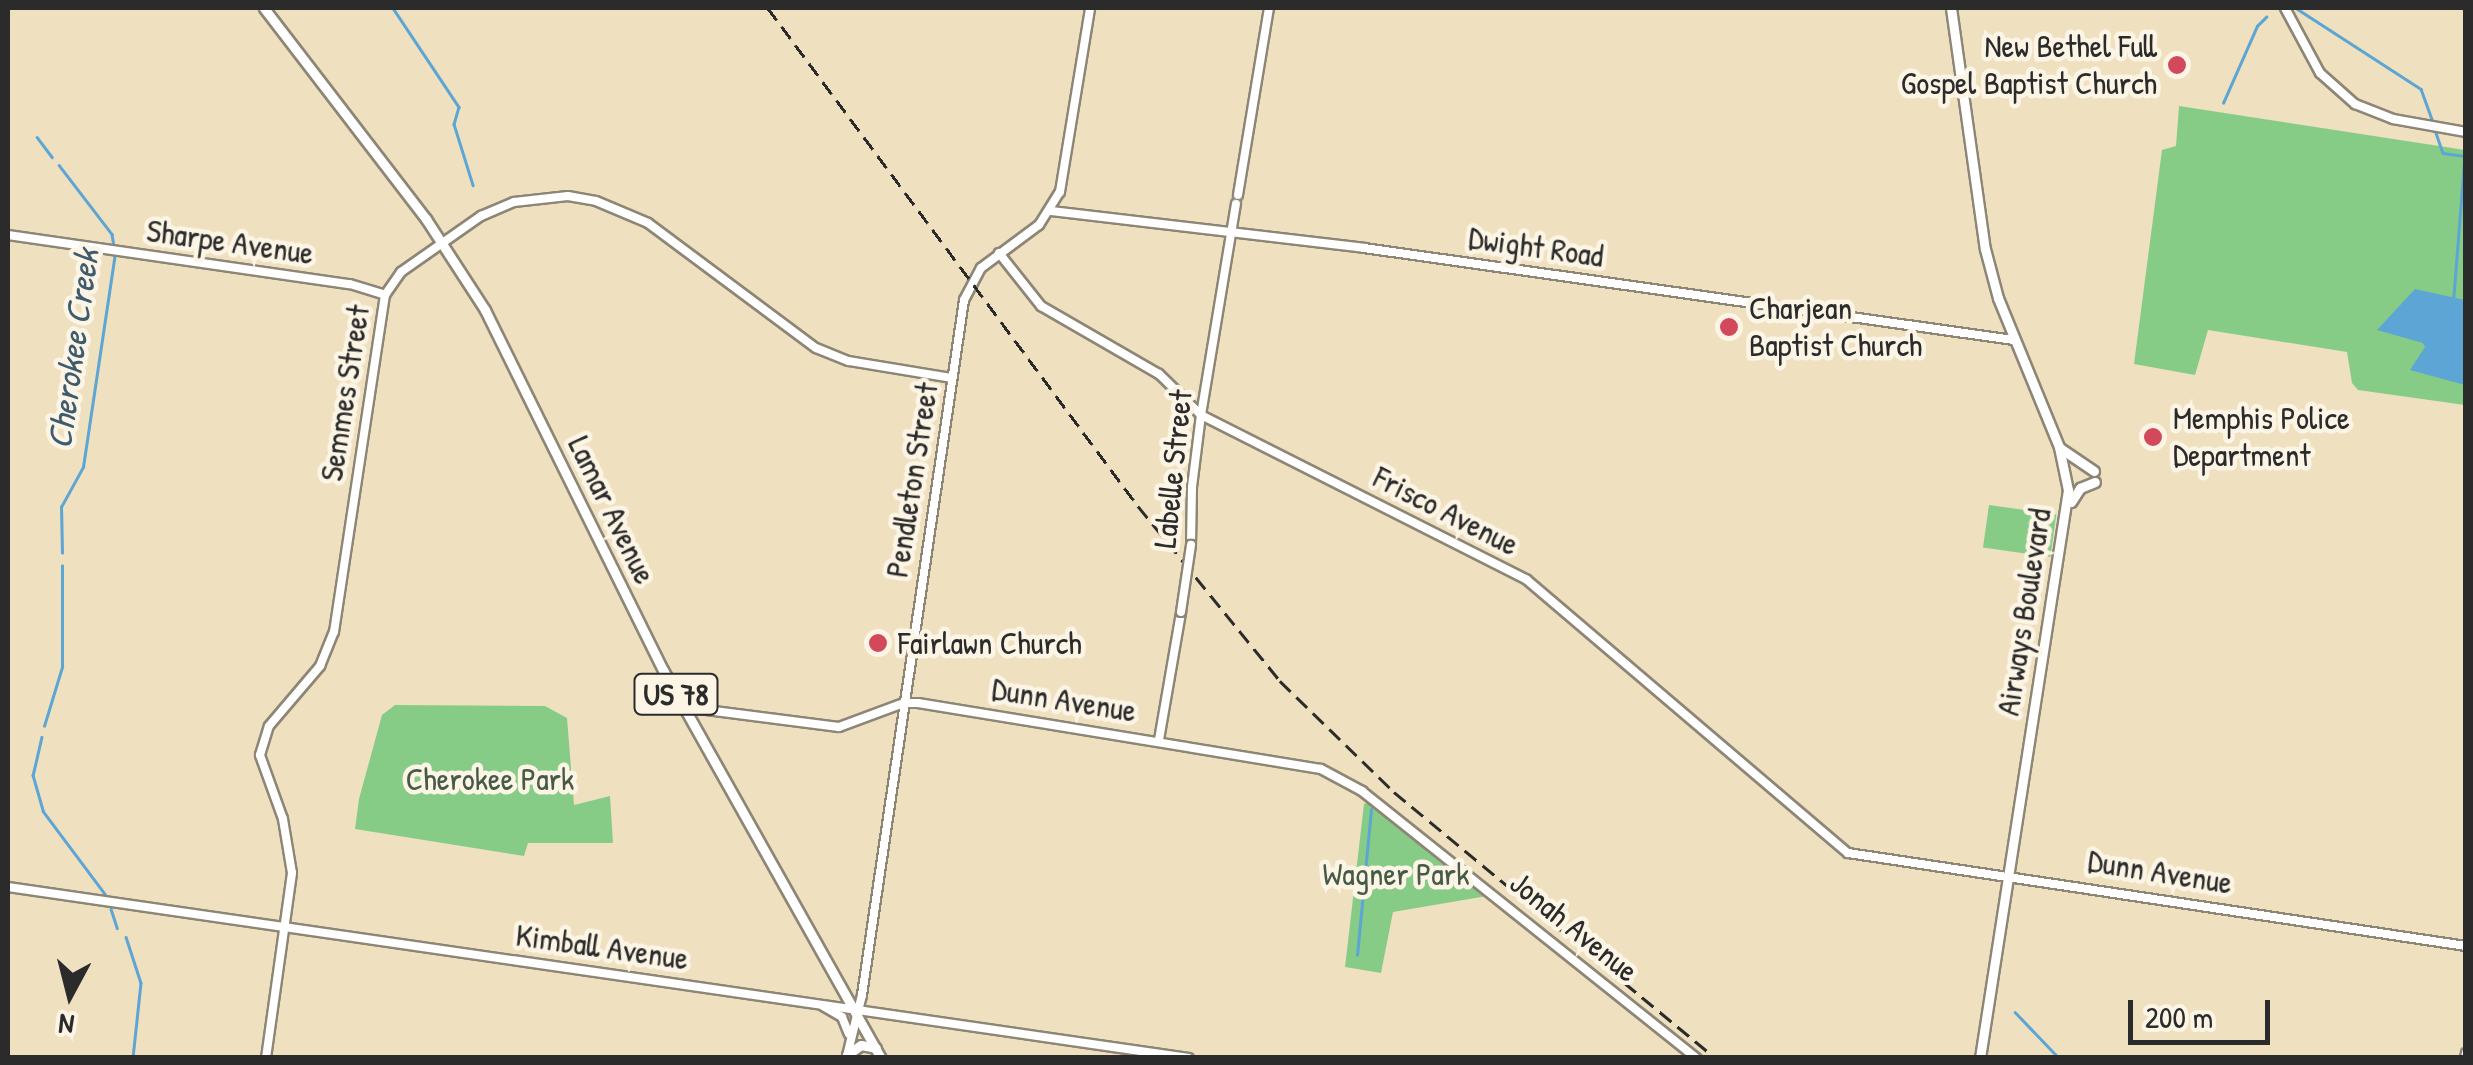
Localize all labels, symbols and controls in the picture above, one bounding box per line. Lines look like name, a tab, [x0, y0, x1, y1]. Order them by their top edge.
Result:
place label: New Bethel Full Gospel Baptist Church	[1901, 28, 2157, 103]
marker: New Bethel Full Gospel Baptist Church	[2166, 54, 2188, 76]
street label: Sharpe Avenue	[144, 211, 316, 273]
street label: Dwight Road	[1466, 219, 1606, 275]
water label: Cherokee Creek	[38, 247, 108, 451]
place label: Charjean Baptist Church	[1749, 290, 1922, 365]
street label: Semmes Street	[312, 302, 378, 484]
marker: Charjean Baptist Church	[1718, 316, 1740, 338]
street label: Pendleton Street	[878, 380, 946, 580]
street label: Labelle Street	[1146, 388, 1200, 550]
place label: Memphis Police Department	[2173, 400, 2350, 475]
marker: Memphis Police Department	[2142, 426, 2164, 448]
street label: Lamar Avenue	[560, 430, 664, 590]
street label: Frisco Avenue	[1367, 458, 1525, 564]
street label: Airways Boulevard	[1989, 506, 2059, 718]
place label: Fairlawn Church	[898, 624, 1082, 662]
marker: Fairlawn Church	[867, 632, 889, 654]
road number: US 78	[631, 669, 721, 719]
street label: Dunn Avenue	[989, 670, 1139, 730]
park label: Cherokee Park	[406, 760, 574, 798]
street label: Dunn Avenue	[2085, 842, 2235, 902]
park label: Wagner Park	[1323, 855, 1469, 893]
street label: Jonah Avenue	[1502, 864, 1646, 990]
street label: Kimball Avenue	[513, 916, 691, 978]
north arrow	[20, 945, 120, 1045]
scale bar	[2133, 980, 2276, 1042]
text: 200 m	[2145, 997, 2213, 1037]
text: N	[57, 1005, 76, 1045]

